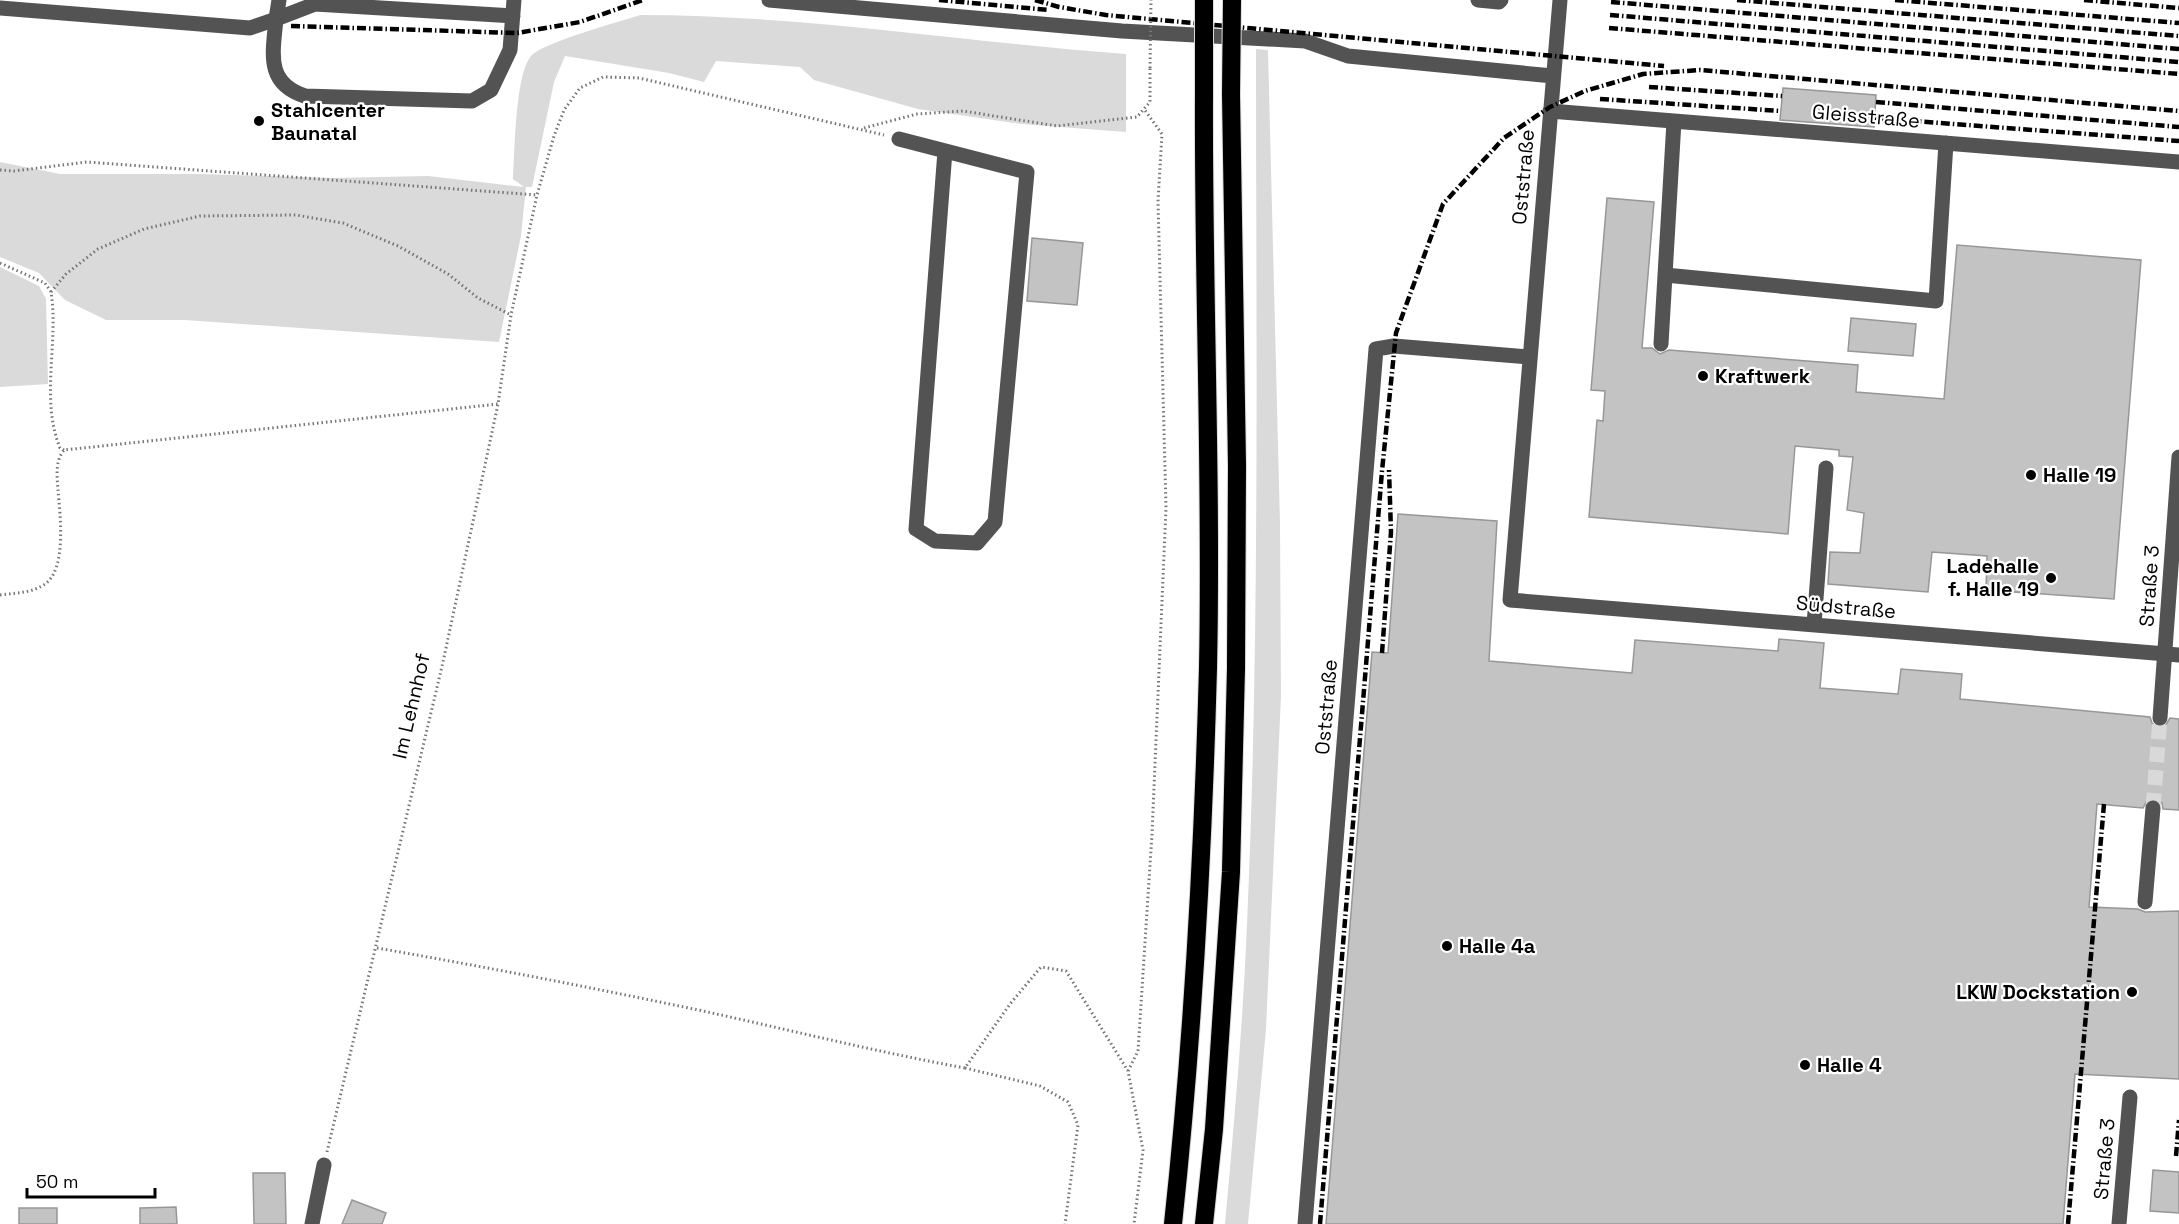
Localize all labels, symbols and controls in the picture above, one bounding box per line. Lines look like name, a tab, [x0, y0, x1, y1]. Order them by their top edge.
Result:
place label: Stahlcenter Baunatal	[271, 97, 385, 146]
street label: Gleisstraße	[1811, 98, 1921, 134]
marker: Stahlcenter Baunatal	[252, 114, 266, 128]
street label: Oststraße	[1506, 128, 1540, 226]
place label: Kraftwerk	[1715, 363, 1810, 389]
marker: Kraftwerk	[1696, 369, 1710, 383]
place label: Halle 19	[2043, 462, 2116, 488]
marker: Halle 19	[2024, 468, 2038, 482]
street label: Straße 3	[2133, 544, 2165, 628]
place label: Ladehalle f. Halle 19	[1946, 553, 2039, 602]
marker: Ladehalle f. Halle 19	[2044, 571, 2058, 585]
street label: Südstraße	[1795, 590, 1897, 624]
street label: Im Lehnhof	[386, 651, 436, 761]
street label: Oststraße	[1309, 658, 1343, 756]
place label: Halle 4a	[1459, 933, 1536, 959]
marker: Halle 4a	[1440, 939, 1454, 953]
place label: LKW Dockstation	[1956, 979, 2120, 1005]
marker: LKW Dockstation	[2125, 985, 2139, 999]
place label: Halle 4	[1817, 1052, 1882, 1078]
marker: Halle 4	[1798, 1058, 1812, 1072]
street label: Straße 3	[2087, 1117, 2121, 1201]
scale bar	[27, 1161, 154, 1199]
text: 50 m	[36, 1170, 78, 1193]

